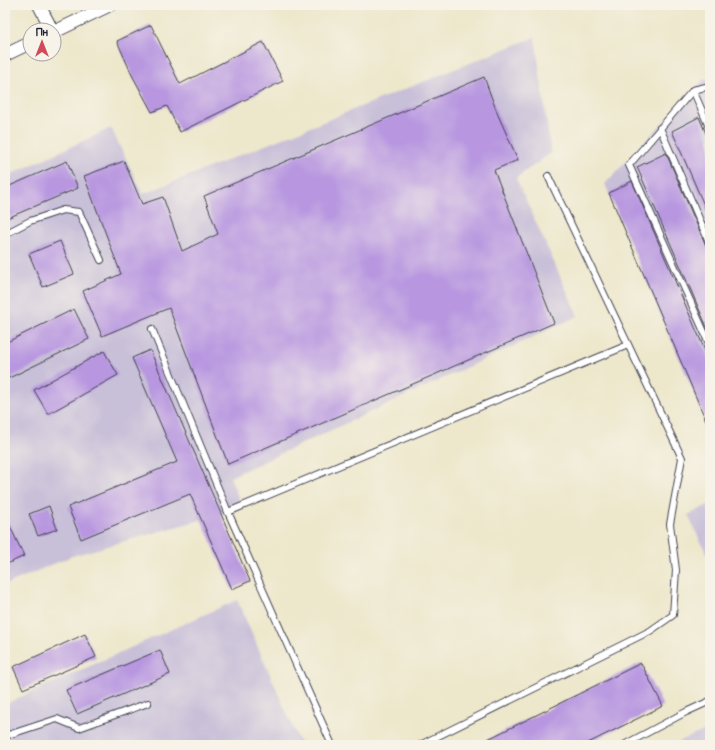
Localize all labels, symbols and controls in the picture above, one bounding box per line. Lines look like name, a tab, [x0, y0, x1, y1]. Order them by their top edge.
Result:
north arrow	[22, 22, 62, 62]
text: Пн	[36, 26, 49, 39]

